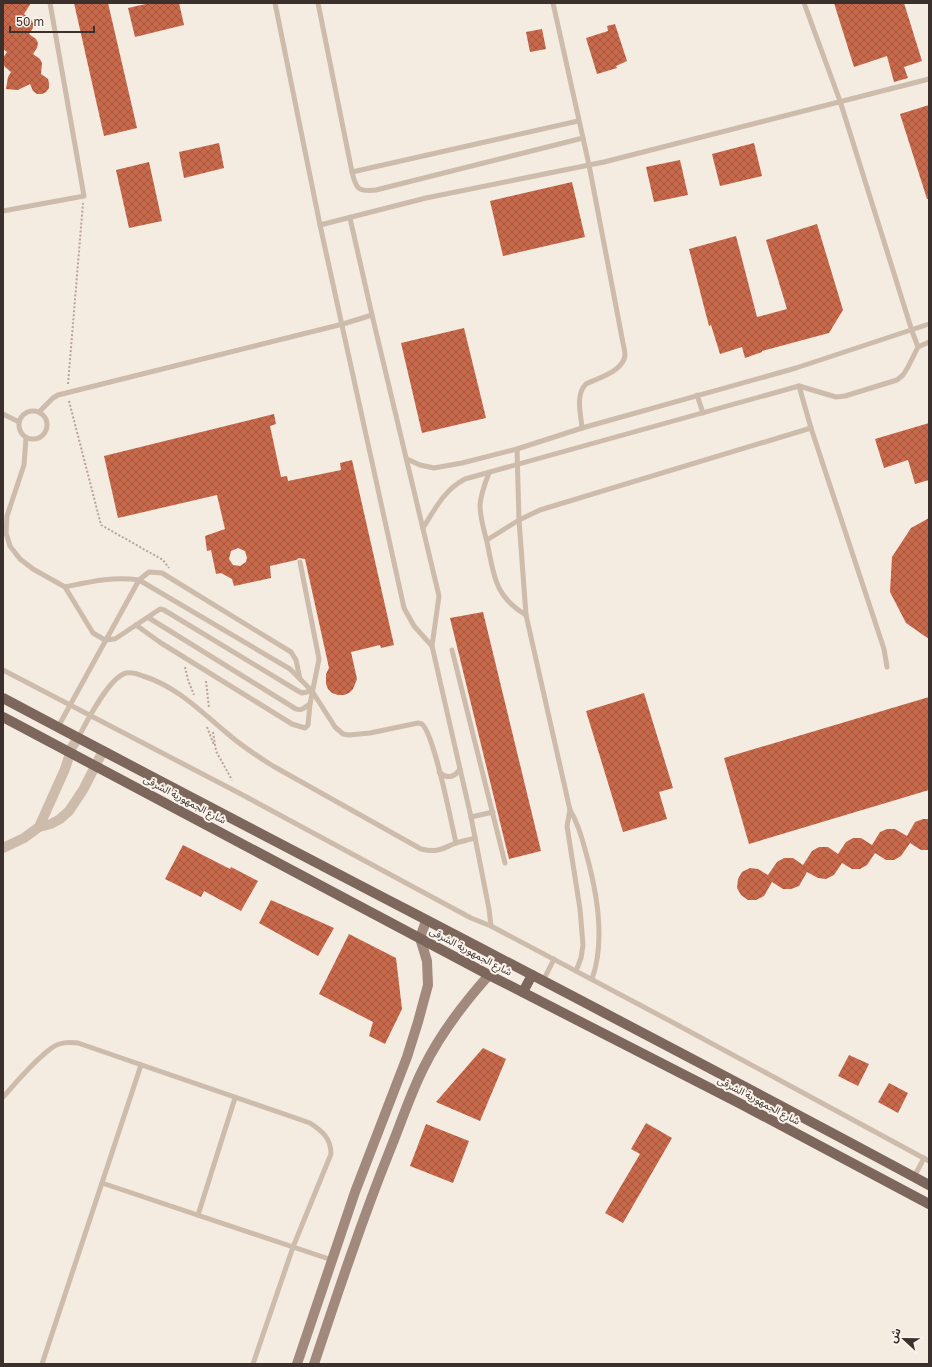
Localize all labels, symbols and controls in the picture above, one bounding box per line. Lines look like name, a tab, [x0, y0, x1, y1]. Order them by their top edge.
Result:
scale bar	[10, 8, 94, 34]
text: 50 m	[16, 14, 44, 29]
street label: شارع الجمهورية الشرقى	[141, 772, 228, 828]
street label: شارع الجمهورية الشرقى	[427, 924, 514, 980]
street label: شارع الجمهورية الشرقى	[715, 1073, 802, 1129]
north arrow	[884, 1319, 924, 1359]
text: ش	[885, 1326, 904, 1345]

